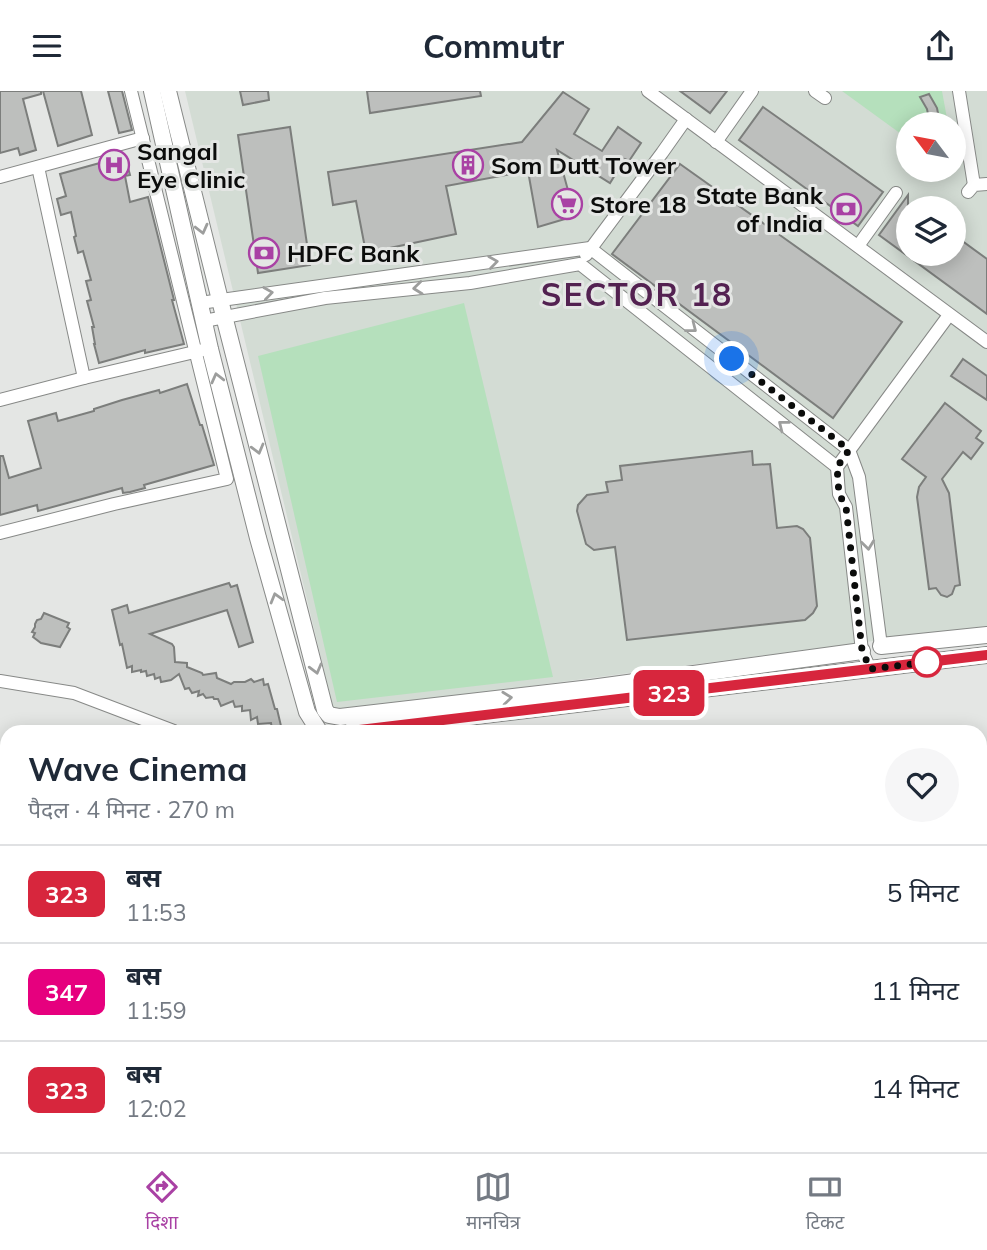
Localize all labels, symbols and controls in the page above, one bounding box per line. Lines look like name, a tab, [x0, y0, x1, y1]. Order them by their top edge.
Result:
text: Commutr	[423, 26, 564, 66]
icon: menu	[28, 27, 66, 65]
icon: share	[921, 27, 959, 65]
north arrow	[896, 112, 966, 182]
map controls	[896, 112, 966, 266]
place label: Sangal Eye Clinic	[137, 136, 245, 194]
hospital icon: Sangal Eye Clinic	[97, 148, 131, 182]
building icon: Som Dutt Tower	[451, 148, 485, 182]
place label: Som Dutt Tower	[491, 150, 677, 180]
place label: State Bank of India	[696, 180, 824, 238]
supermarket icon: Store 18	[550, 187, 584, 221]
place label: Store 18	[590, 189, 686, 219]
bank icon: State Bank of India	[829, 192, 863, 226]
button: layers	[896, 196, 966, 266]
one-way arrow	[194, 223, 208, 235]
bank icon: HDFC Bank	[247, 236, 281, 270]
place label: HDFC Bank	[287, 238, 420, 268]
one-way arrow	[487, 255, 499, 270]
district label: SECTOR 18	[541, 274, 733, 314]
one-way arrow	[412, 281, 424, 296]
one-way arrow	[262, 286, 274, 301]
one-way arrow	[685, 319, 697, 332]
your location	[714, 341, 749, 376]
one-way arrow	[211, 372, 225, 384]
one-way arrow	[779, 421, 791, 434]
one-way arrow	[250, 443, 265, 455]
one-way arrow	[861, 539, 876, 551]
one-way arrow	[269, 592, 284, 604]
unlabelled marker	[912, 647, 942, 677]
one-way arrow	[308, 663, 322, 675]
line badge: 323	[629, 670, 709, 716]
text: 323	[647, 678, 691, 708]
one-way arrow	[502, 691, 513, 706]
text: Wave Cinema	[28, 748, 247, 789]
button: heart	[885, 748, 959, 822]
text: पैदल · 4 मिनट · 270 m	[28, 795, 235, 824]
text: बस	[126, 861, 161, 894]
text: 5 मिनट	[887, 876, 959, 909]
text: 323	[45, 879, 88, 909]
text: 11:53	[126, 898, 186, 927]
text: बस	[126, 959, 161, 992]
text: 11 मिनट	[871, 974, 959, 1007]
text: 347	[45, 977, 88, 1007]
text: 11:59	[126, 996, 186, 1025]
text: बस	[126, 1057, 161, 1090]
text: 14 मिनट	[871, 1072, 959, 1105]
text: 323	[45, 1075, 88, 1105]
text: 12:02	[126, 1094, 186, 1123]
tab: दिशा	[143, 1168, 181, 1237]
tab: मानचित्र	[466, 1168, 520, 1237]
tab: टिकट	[806, 1168, 844, 1237]

